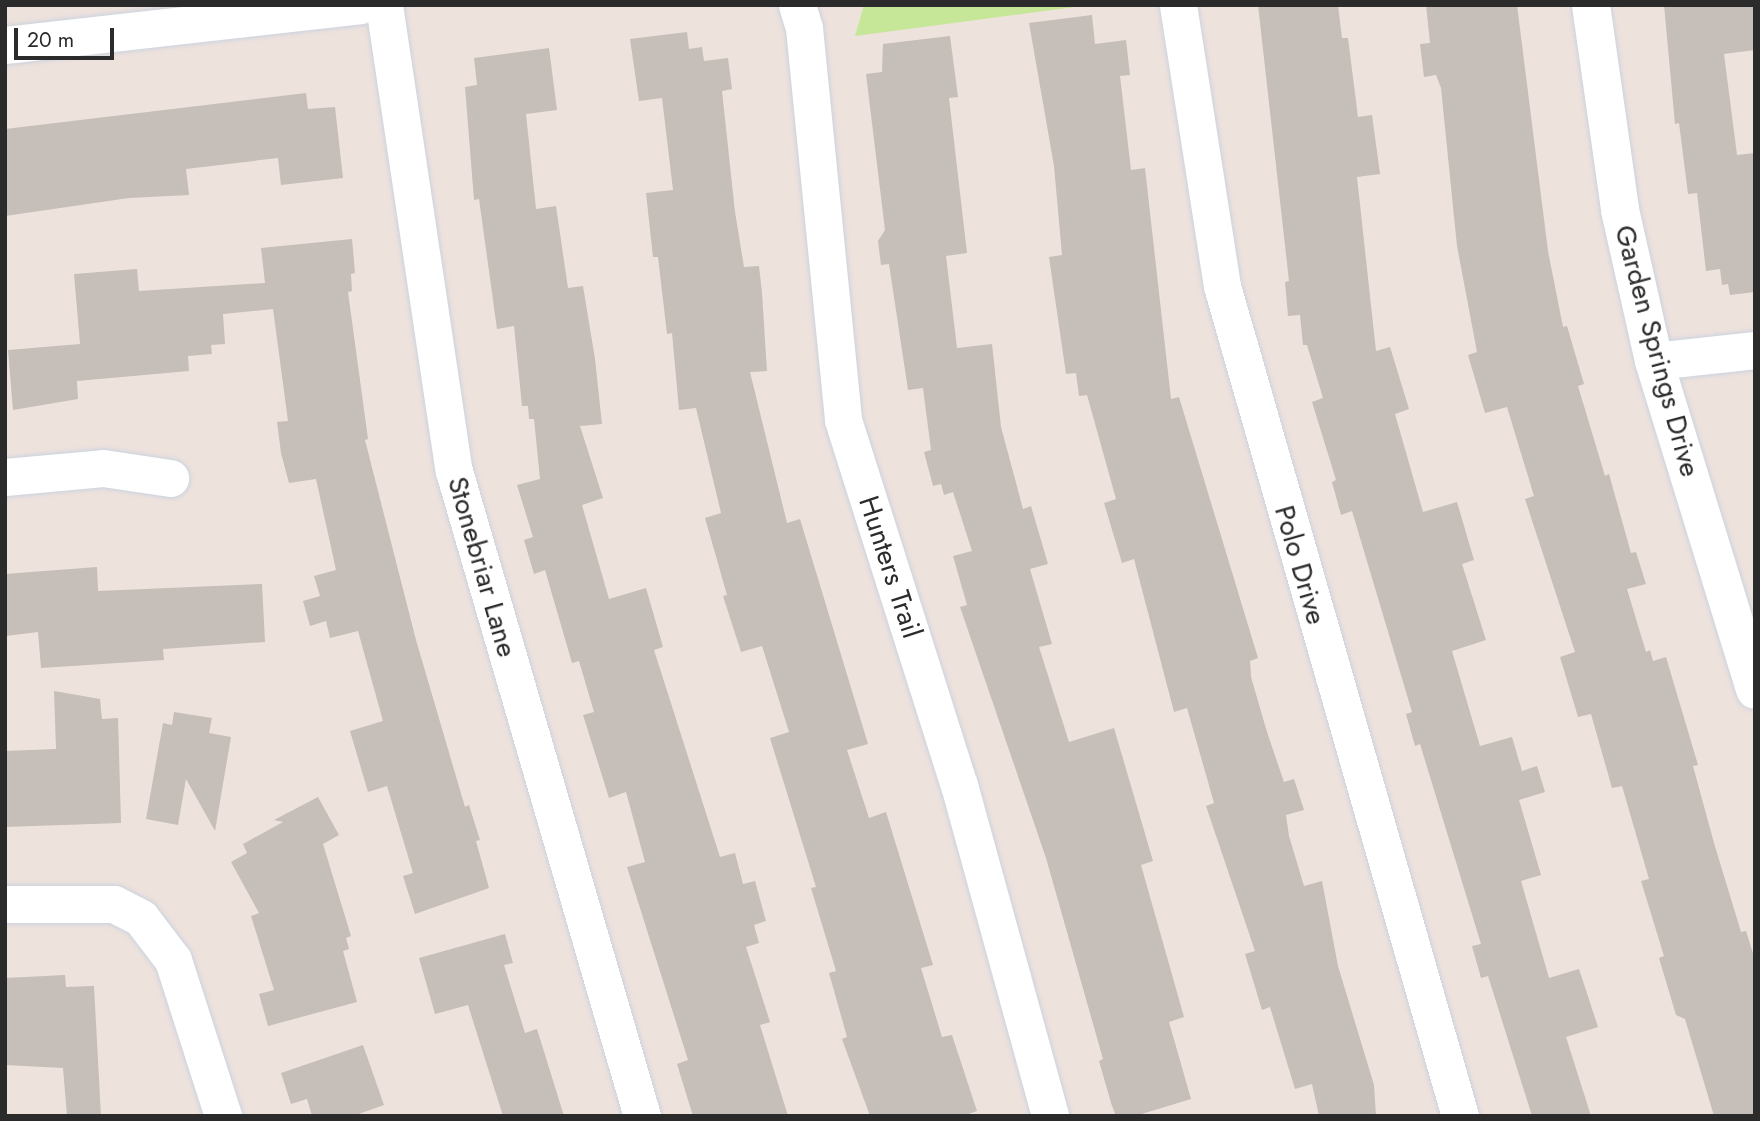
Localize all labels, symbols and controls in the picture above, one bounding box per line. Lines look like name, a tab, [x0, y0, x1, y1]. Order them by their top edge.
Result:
scale bar	[18, 14, 117, 58]
text: 20 m	[27, 25, 74, 55]
street label: Garden Springs Drive	[1607, 222, 1707, 480]
street label: Stonebriar Lane	[440, 473, 524, 661]
street label: Hunters Trail	[851, 492, 929, 642]
street label: Polo Drive	[1267, 502, 1333, 628]

